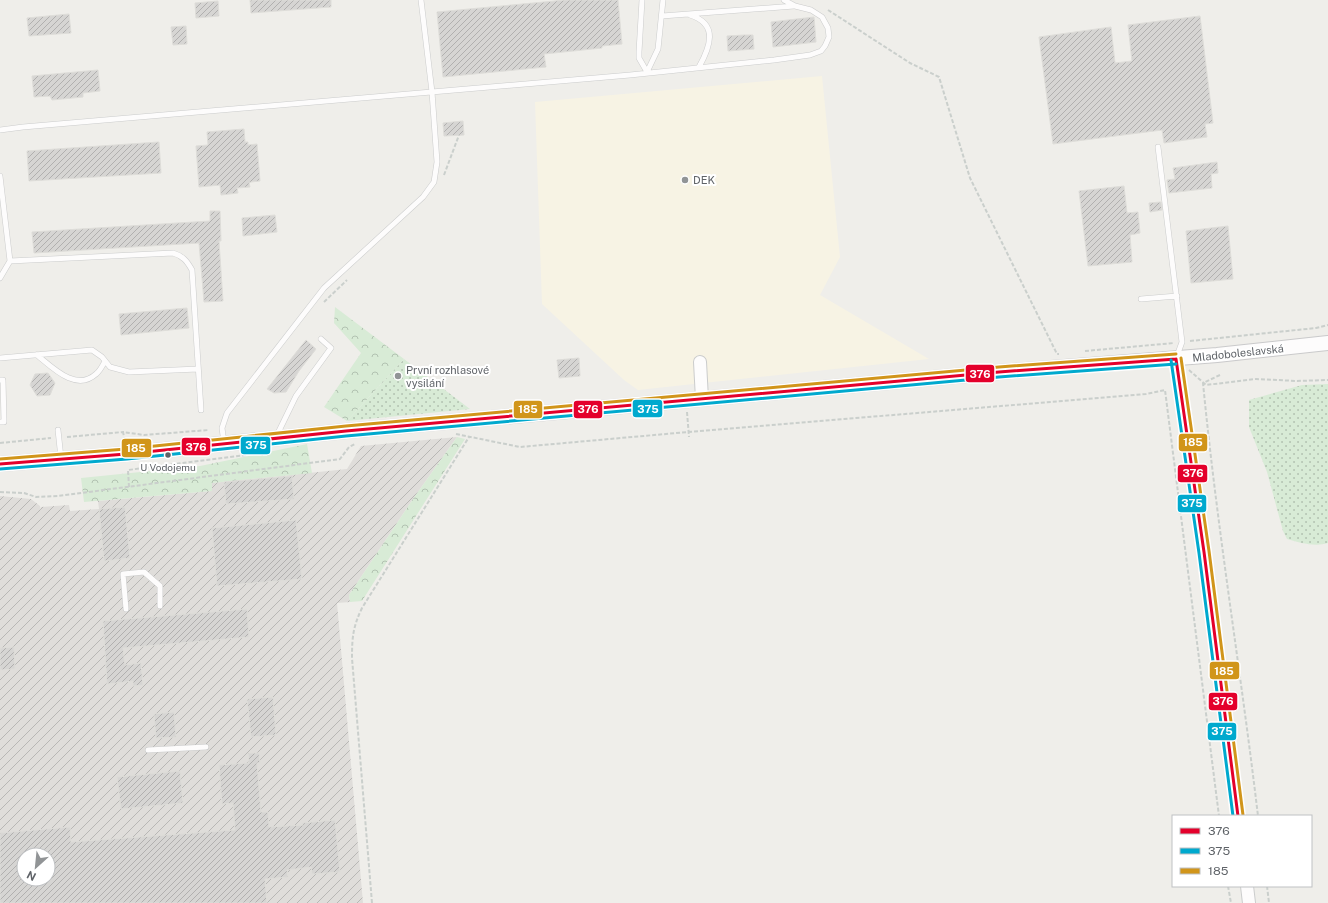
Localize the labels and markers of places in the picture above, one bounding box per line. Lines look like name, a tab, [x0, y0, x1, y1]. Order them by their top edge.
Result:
place label: DEK	[693, 174, 716, 186]
marker: DEK	[680, 175, 690, 185]
place label: První rozhlasové vysilání	[406, 364, 489, 389]
marker: První rozhlasové vysilání	[393, 371, 403, 381]
marker: U Vodojemu	[163, 450, 173, 460]
place label: U Vodojemu	[140, 461, 196, 473]

